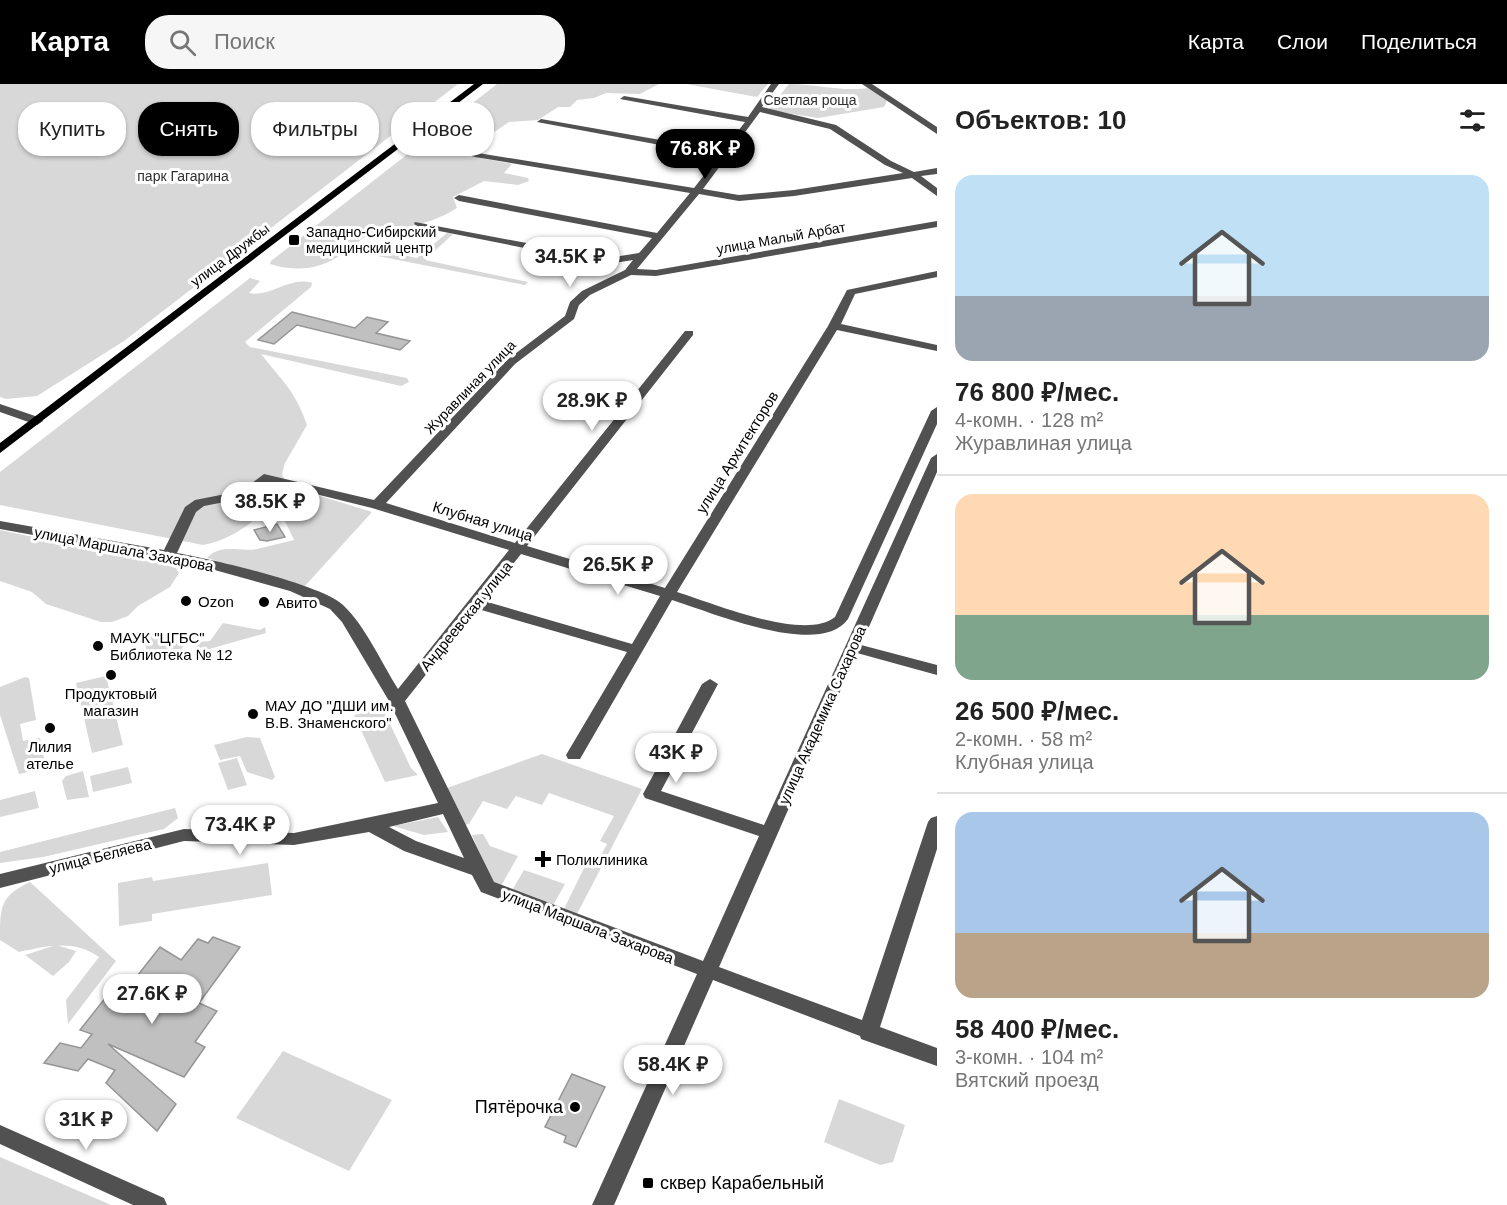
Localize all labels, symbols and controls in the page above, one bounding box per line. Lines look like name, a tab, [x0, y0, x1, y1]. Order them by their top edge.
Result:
search box	[145, 15, 565, 69]
text: Карта	[30, 26, 109, 57]
icon: search	[166, 26, 199, 59]
text: Поиск	[214, 29, 275, 54]
text: Карта	[1188, 30, 1244, 53]
text: Слои	[1277, 30, 1328, 53]
text: Поделиться	[1361, 30, 1477, 53]
park label: Светлая роща	[763, 92, 857, 108]
chip: Купить	[18, 102, 126, 156]
chip: Снять	[138, 102, 239, 156]
chip: Фильтры	[251, 102, 379, 156]
chip: Новое	[391, 102, 494, 156]
icon: filters	[1456, 104, 1489, 137]
text: Объектов: 10	[955, 105, 1126, 135]
pin: 76.8K ₽	[650, 129, 760, 180]
text: 76.8K ₽	[670, 137, 740, 159]
park label: парк Гагарина	[137, 168, 229, 184]
icon: home	[1168, 214, 1276, 322]
street label: улица Малый Арбат	[715, 219, 847, 257]
street label: улица Дружбы	[188, 220, 272, 290]
place label: Западно-Сибирский медицинский центр	[306, 224, 436, 256]
marker: Западно-Сибирский медицинский центр	[287, 233, 301, 247]
pin: 34.5K ₽	[515, 237, 625, 288]
text: 34.5K ₽	[535, 245, 605, 267]
street label: Журавлиная улица	[421, 337, 519, 437]
text: 76 800 ₽/мес.	[955, 377, 1119, 407]
pin: 28.9K ₽	[537, 381, 647, 432]
street label: улица Архитекторов	[692, 388, 782, 516]
text: 28.9K ₽	[557, 389, 627, 411]
text: 4-комн. · 128 m²	[955, 409, 1103, 431]
text: Журавлиная улица	[955, 432, 1132, 454]
pin: 38.5K ₽	[215, 482, 325, 533]
text: 38.5K ₽	[235, 490, 305, 512]
street label: Клубная улица	[431, 498, 536, 545]
street label: улица Маршала Захарова	[33, 523, 216, 575]
icon: home	[1168, 533, 1276, 641]
pin: 26.5K ₽	[563, 545, 673, 596]
text: 26.5K ₽	[583, 553, 653, 575]
street label: Андреевская улица	[417, 557, 516, 674]
place label: Ozon	[198, 593, 234, 610]
marker: Ozon	[179, 594, 193, 608]
place label: Авито	[276, 594, 317, 611]
marker: Авито	[257, 595, 271, 609]
street label: улица Академика Сахарова	[775, 622, 869, 807]
place label: МАУК "ЦГБС" Библиотека № 12	[110, 629, 233, 663]
marker: МАУК "ЦГБС" Библиотека № 12	[91, 639, 105, 653]
marker: Продуктовый магазин	[104, 668, 118, 682]
place label: Продуктовый магазин	[65, 685, 157, 719]
text: 26 500 ₽/мес.	[955, 696, 1119, 726]
place label: МАУ ДО "ДШИ им. В.В. Знаменского"	[265, 697, 394, 731]
marker: МАУ ДО "ДШИ им. В.В. Знаменского"	[246, 707, 260, 721]
marker: Лилия ателье	[43, 721, 57, 735]
text: 2-комн. · 58 m²	[955, 728, 1092, 750]
pin: 43K ₽	[634, 733, 718, 784]
place label: Лилия ателье	[26, 738, 74, 772]
text: 43K ₽	[649, 741, 703, 763]
text: Клубная улица	[955, 751, 1094, 773]
pin: 73.4K ₽	[185, 805, 295, 856]
text: 73.4K ₽	[205, 813, 275, 835]
street label: улица Беляева	[47, 835, 153, 877]
marker: Поликлиника	[534, 850, 552, 868]
place label: Поликлиника	[556, 851, 648, 868]
icon: home	[1168, 851, 1276, 959]
street label: улица Маршала Захарова	[500, 885, 677, 967]
pin: 27.6K ₽	[97, 974, 207, 1025]
text: 27.6K ₽	[117, 982, 187, 1004]
text: 58 400 ₽/мес.	[955, 1014, 1119, 1044]
pin: 58.4K ₽	[618, 1045, 728, 1096]
text: 3-комн. · 104 m²	[955, 1046, 1103, 1068]
text: 58.4K ₽	[638, 1053, 708, 1075]
text: Вятский проезд	[955, 1069, 1099, 1091]
place label: Пятёрочка	[475, 1097, 564, 1117]
pin: 31K ₽	[44, 1100, 128, 1151]
marker: Пятёрочка	[568, 1100, 582, 1114]
text: 31K ₽	[59, 1108, 113, 1130]
place label: сквер Карабельный	[660, 1173, 824, 1193]
marker: сквер Карабельный	[641, 1176, 655, 1190]

